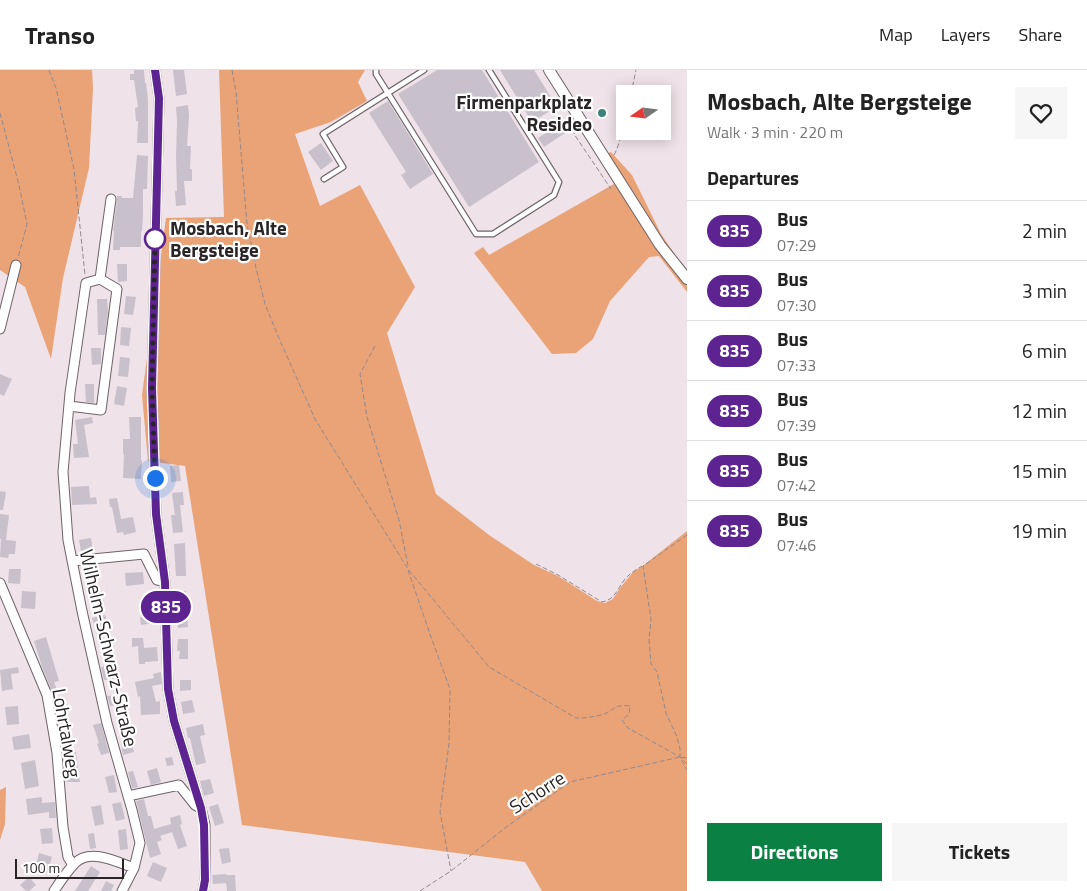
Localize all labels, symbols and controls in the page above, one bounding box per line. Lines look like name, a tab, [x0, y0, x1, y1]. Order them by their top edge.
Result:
text: Transo	[25, 17, 95, 53]
text: Map	[879, 21, 913, 48]
text: Layers	[941, 21, 990, 48]
text: Share	[1018, 21, 1062, 48]
text: Mosbach, Alte Bergsteige	[707, 83, 972, 119]
north arrow	[616, 85, 671, 140]
map controls	[616, 85, 671, 140]
place label: Firmenparkplatz Resideo	[456, 87, 592, 138]
button: heart	[1015, 87, 1067, 139]
marker: Firmenparkplatz Resideo	[596, 107, 608, 119]
text: Walk · 3 min · 220 m	[707, 120, 843, 144]
text: Departures	[707, 163, 799, 192]
text: Bus	[777, 204, 808, 233]
place label: Mosbach, Alte Bergsteige	[170, 213, 287, 264]
text: 2 min	[1022, 216, 1067, 245]
text: 835	[719, 217, 750, 244]
marker: Mosbach, Alte Bergsteige	[144, 228, 166, 250]
text: 07:29	[777, 233, 816, 257]
text: Bus	[777, 264, 808, 293]
text: 3 min	[1022, 276, 1067, 305]
text: 835	[719, 277, 750, 304]
text: 07:30	[777, 293, 816, 317]
text: Bus	[777, 324, 808, 353]
text: 6 min	[1022, 336, 1067, 365]
text: 835	[719, 337, 750, 364]
text: 07:33	[777, 353, 816, 377]
text: Bus	[777, 384, 808, 413]
text: 12 min	[1011, 396, 1067, 425]
text: 835	[719, 397, 750, 424]
text: 07:39	[777, 413, 816, 437]
text: Bus	[777, 444, 808, 473]
text: 15 min	[1011, 456, 1067, 485]
text: 835	[719, 457, 750, 484]
your location	[143, 466, 168, 491]
text: 07:42	[777, 473, 816, 497]
text: Bus	[777, 504, 808, 533]
text: 19 min	[1011, 516, 1067, 545]
text: 835	[719, 517, 750, 544]
text: 07:46	[777, 533, 816, 557]
street label: Wilhelm-Schwarz-Straße	[73, 546, 146, 749]
line badge: 835	[137, 591, 195, 623]
text: 835	[151, 593, 181, 620]
street label: Lohrtalweg	[45, 686, 90, 780]
street label: Schorre	[503, 763, 570, 820]
button: Directions	[707, 823, 882, 881]
button: Tickets	[892, 823, 1067, 881]
scale bar	[15, 856, 124, 879]
text: 100 m	[22, 857, 60, 878]

